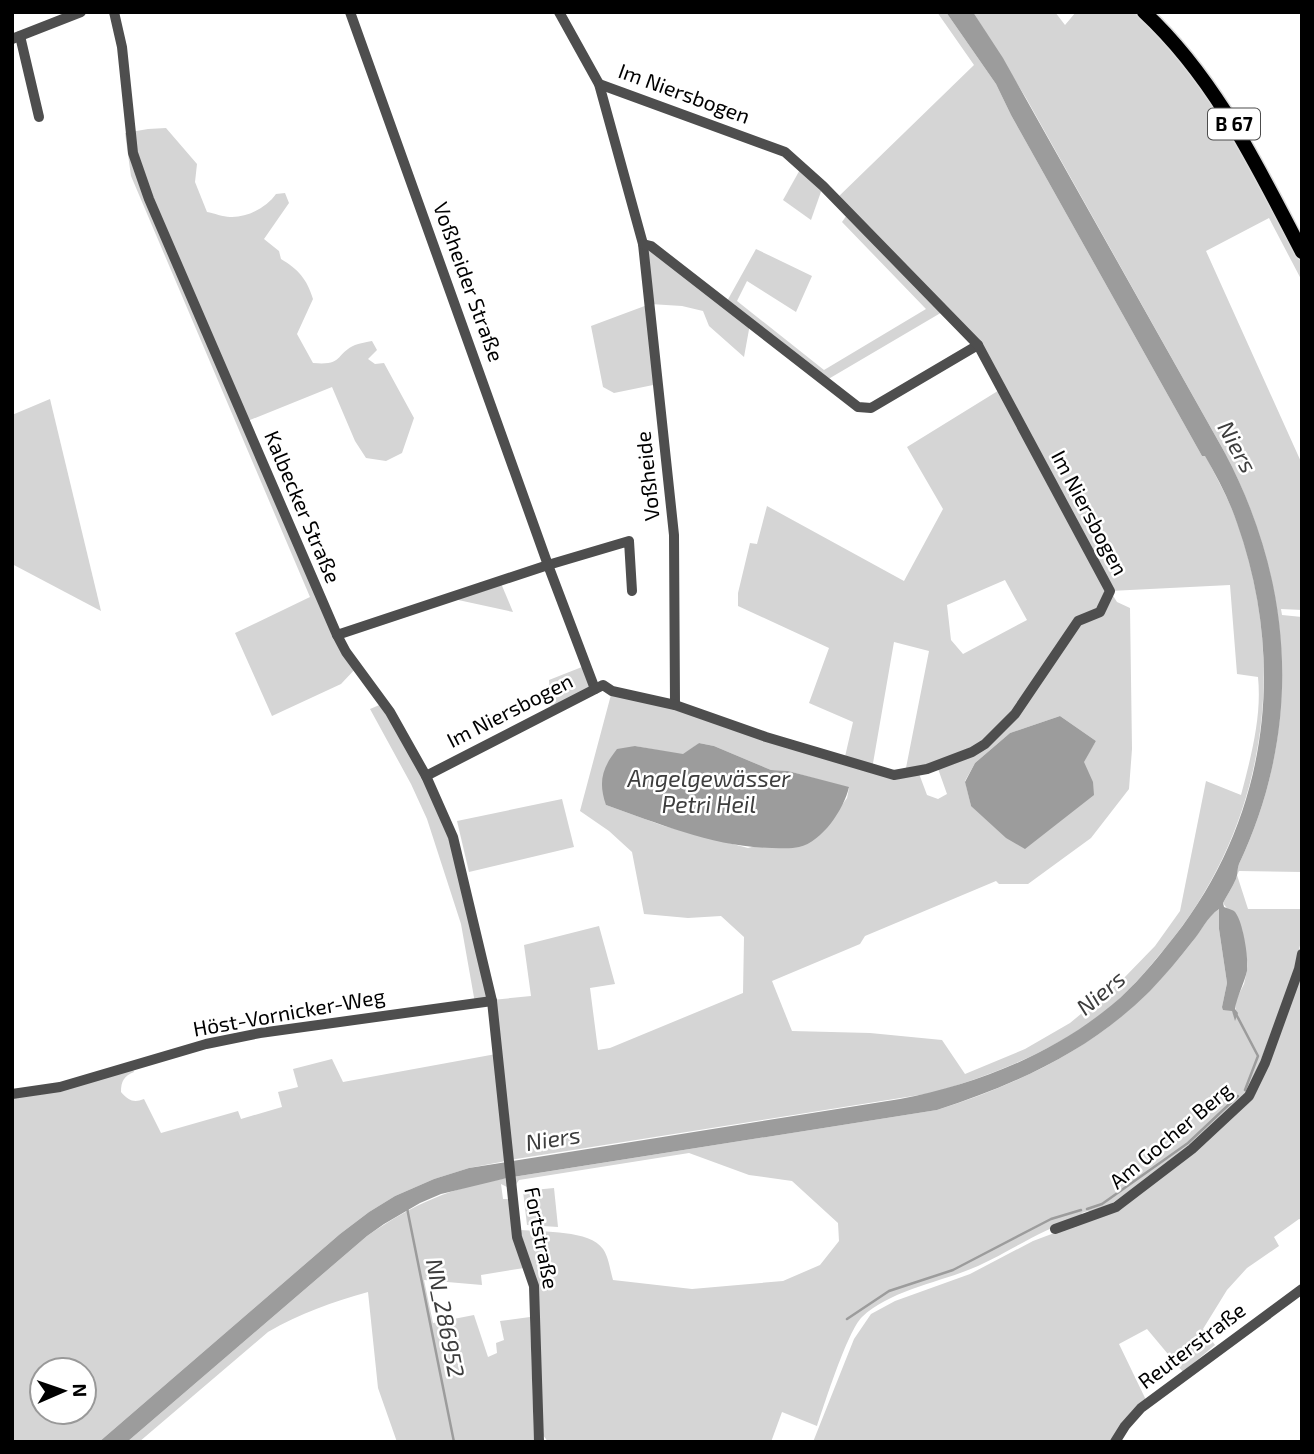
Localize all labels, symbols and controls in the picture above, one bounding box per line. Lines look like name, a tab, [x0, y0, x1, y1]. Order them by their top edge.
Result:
street label: Im Niersbogen	[615, 57, 754, 128]
road number: B 67	[1208, 108, 1260, 140]
street label: Voßheider Straße	[429, 198, 510, 365]
water label: Niers	[1212, 416, 1263, 477]
street label: Kalbecker Straße	[260, 426, 347, 586]
street label: Voßheide	[629, 430, 664, 522]
street label: Im Niersbogen	[1047, 446, 1134, 579]
street label: Im Niersbogen	[442, 667, 576, 752]
water label: Angelgewässer Petri Heil	[627, 764, 791, 818]
water label: Niers	[1070, 964, 1130, 1021]
street label: Höst-Vornicker-Weg	[191, 982, 387, 1041]
street label: Am Gocher Berg	[1104, 1076, 1237, 1193]
water label: Niers	[523, 1120, 582, 1156]
street label: Fortstraße	[520, 1185, 565, 1291]
water label: NN_286952	[421, 1256, 471, 1380]
street label: Reuterstraße	[1133, 1296, 1250, 1393]
north arrow	[28, 1356, 98, 1426]
text: N	[69, 1383, 92, 1398]

